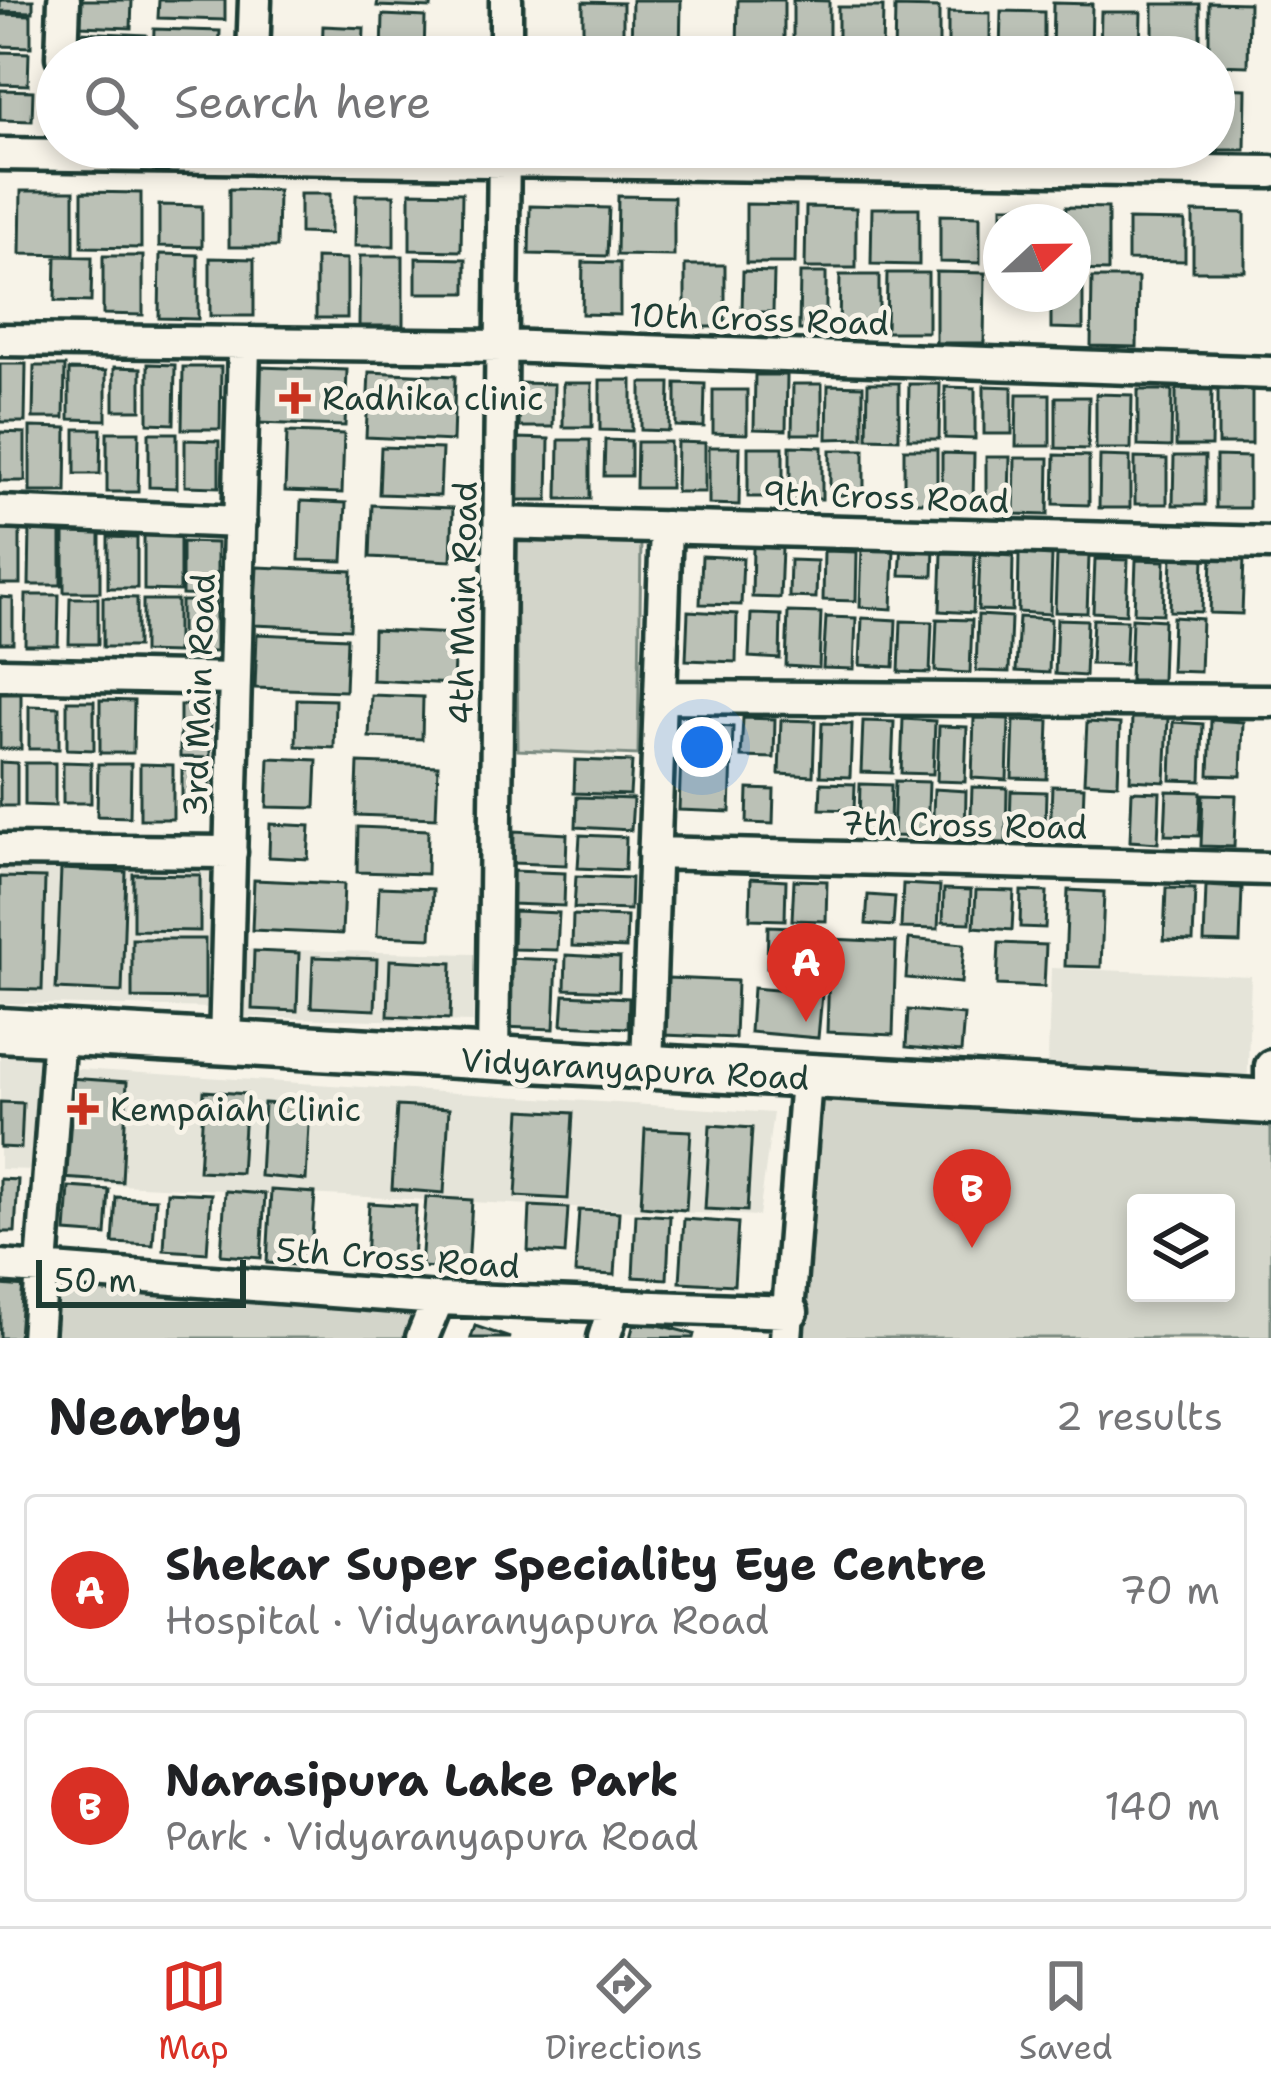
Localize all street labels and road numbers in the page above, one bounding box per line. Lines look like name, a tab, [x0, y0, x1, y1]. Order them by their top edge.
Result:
street label: 10th Cross Road	[628, 292, 890, 346]
street label: 9th Cross Road	[762, 470, 1010, 524]
street label: 4th Main Road	[438, 481, 488, 725]
street label: 3rd Main Road	[172, 572, 226, 818]
street label: 7th Cross Road	[840, 800, 1088, 850]
street label: Vidyaranyapura Road	[460, 1037, 810, 1101]
street label: 5th Cross Road	[274, 1227, 522, 1289]

